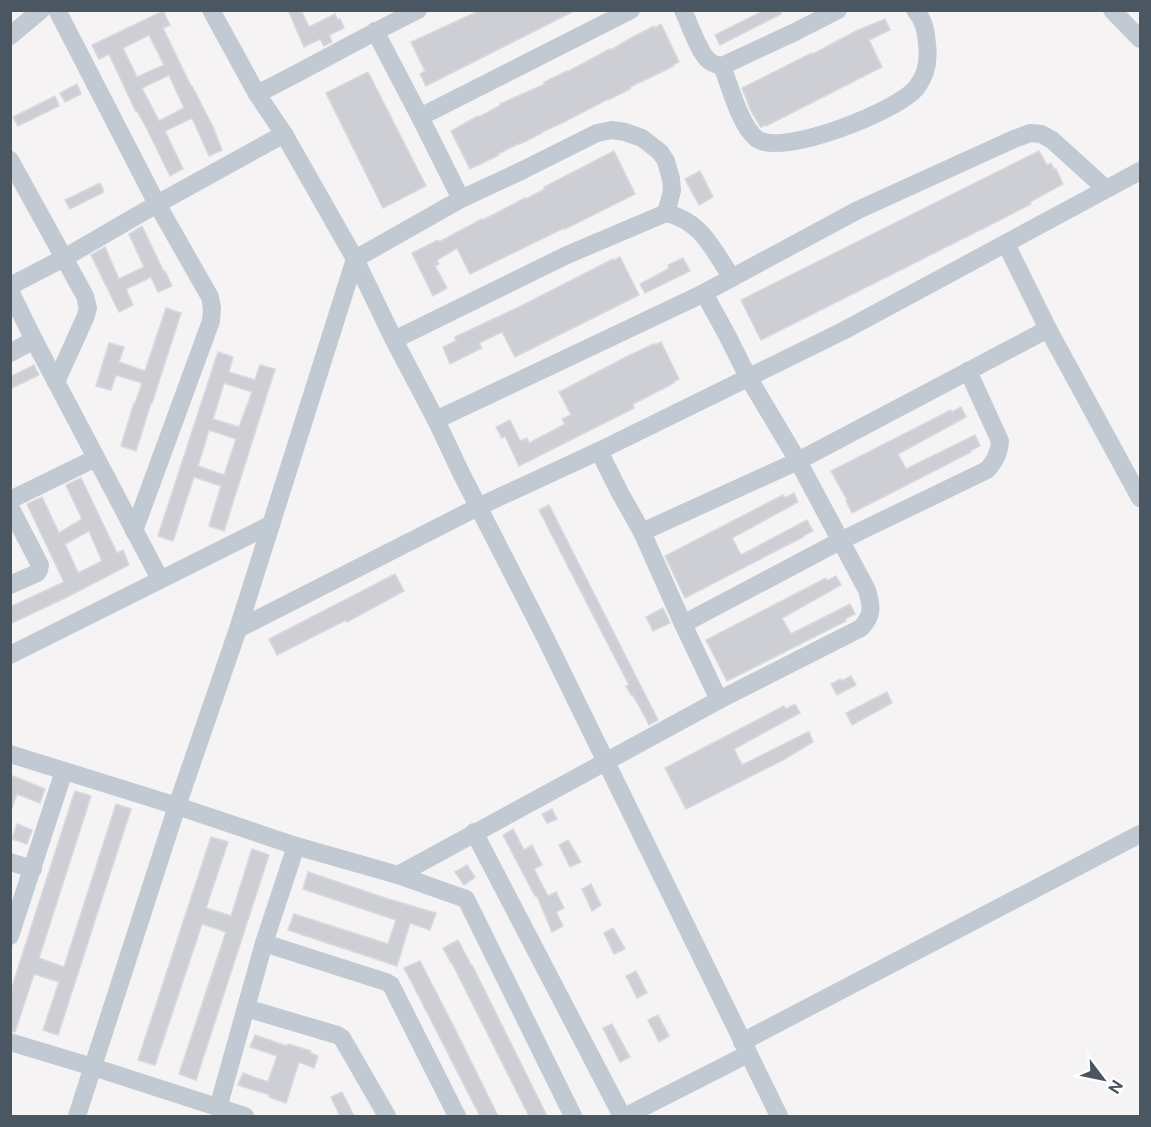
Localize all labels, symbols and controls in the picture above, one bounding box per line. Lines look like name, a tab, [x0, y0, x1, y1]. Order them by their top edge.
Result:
north arrow	[1073, 1049, 1133, 1109]
text: N	[1104, 1076, 1127, 1097]

